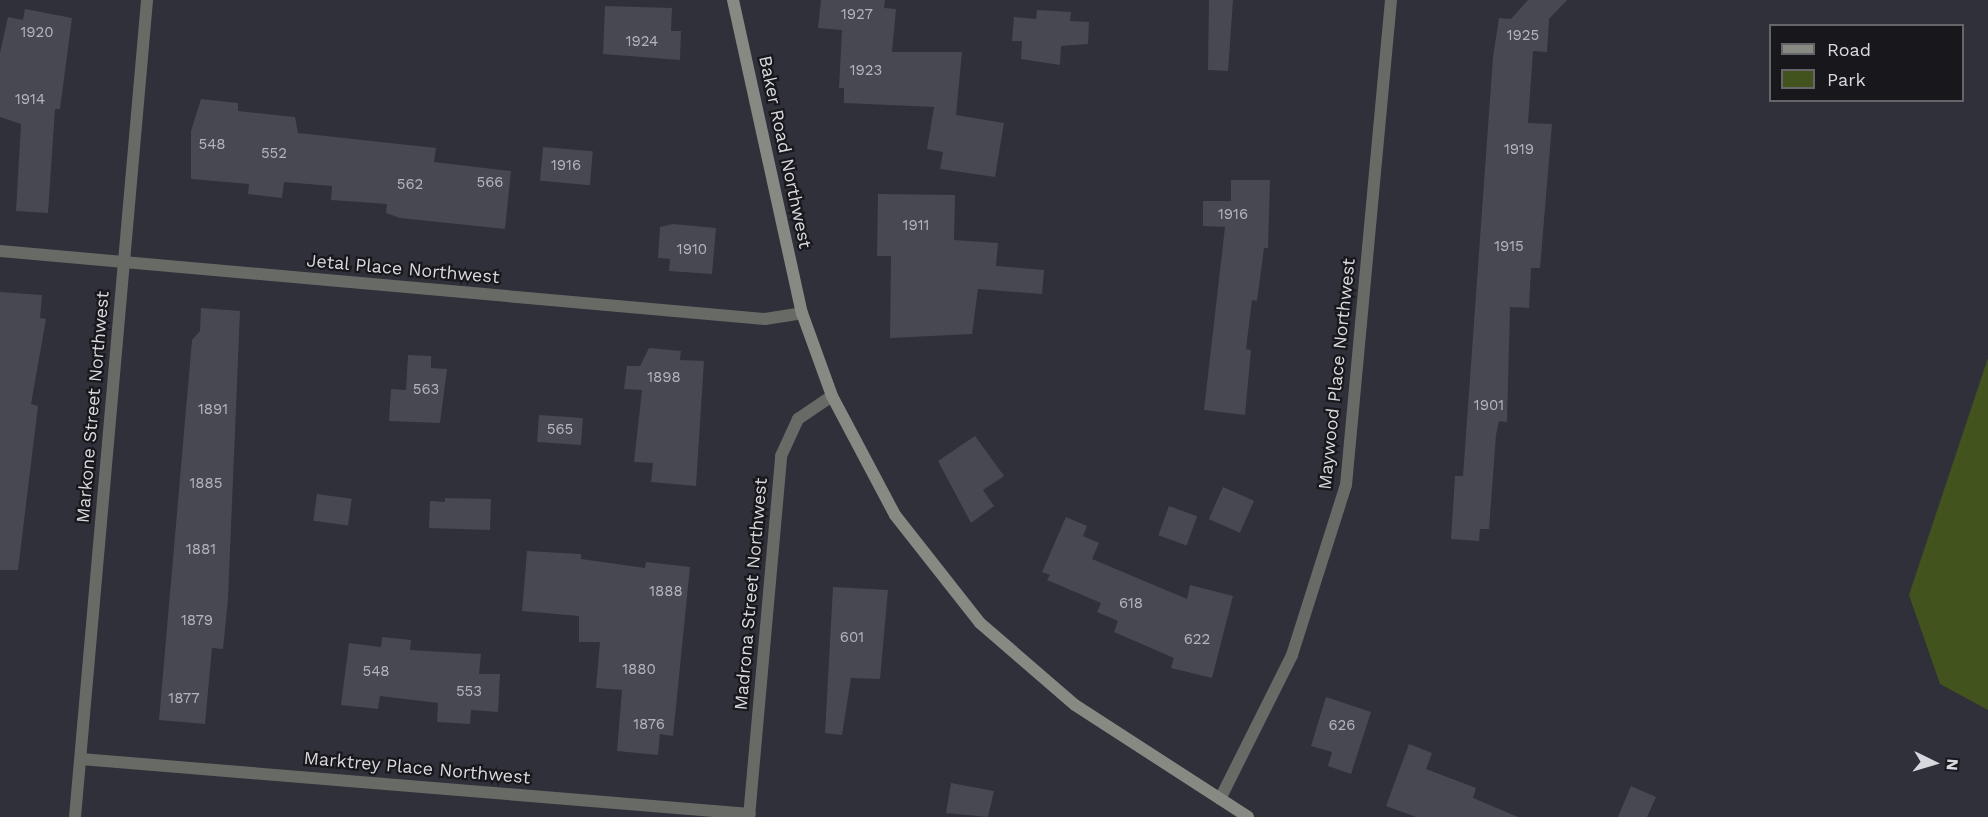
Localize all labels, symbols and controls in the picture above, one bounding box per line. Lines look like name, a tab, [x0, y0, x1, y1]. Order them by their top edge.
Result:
house number: 1927	[841, 6, 873, 24]
house number: 1920	[20, 24, 54, 42]
legend	[1769, 24, 1964, 102]
house number: 1925	[1507, 27, 1539, 45]
house number: 1924	[626, 33, 658, 51]
text: Road	[1827, 39, 1871, 60]
street label: Baker Road Northwest	[754, 53, 816, 251]
house number: 1923	[850, 62, 882, 80]
text: Park	[1827, 69, 1866, 90]
house number: 1914	[15, 91, 45, 109]
house number: 548	[198, 136, 226, 154]
house number: 1919	[1504, 141, 1534, 159]
house number: 552	[261, 145, 287, 163]
house number: 1916	[551, 157, 581, 175]
house number: 566	[477, 174, 503, 192]
house number: 562	[397, 176, 423, 194]
house number: 1916	[1218, 206, 1248, 224]
house number: 1911	[903, 217, 929, 235]
house number: 1915	[1494, 238, 1524, 256]
house number: 1910	[677, 241, 707, 259]
street label: Jetal Place Northwest	[305, 250, 501, 288]
street label: Maywood Place Northwest	[1314, 257, 1360, 491]
street label: Markone Street Northwest	[72, 290, 114, 524]
house number: 1898	[647, 369, 681, 387]
house number: 563	[413, 381, 439, 399]
house number: 1901	[1474, 397, 1504, 415]
house number: 1891	[198, 401, 228, 419]
house number: 565	[547, 421, 573, 439]
house number: 1885	[189, 475, 223, 493]
street label: Madrona Street Northwest	[730, 477, 772, 711]
house number: 1881	[186, 541, 216, 559]
house number: 1888	[649, 583, 683, 601]
house number: 618	[1119, 595, 1143, 613]
house number: 1879	[181, 612, 213, 630]
house number: 601	[840, 629, 864, 647]
house number: 622	[1184, 631, 1210, 649]
house number: 1880	[622, 661, 656, 679]
house number: 548	[362, 663, 390, 681]
house number: 553	[456, 683, 482, 701]
house number: 1877	[168, 690, 200, 708]
house number: 1876	[633, 716, 665, 734]
house number: 626	[1329, 717, 1355, 735]
north arrow	[1904, 733, 1964, 793]
street label: Marktrey Place Northwest	[303, 747, 531, 789]
text: N	[1942, 758, 1962, 771]

